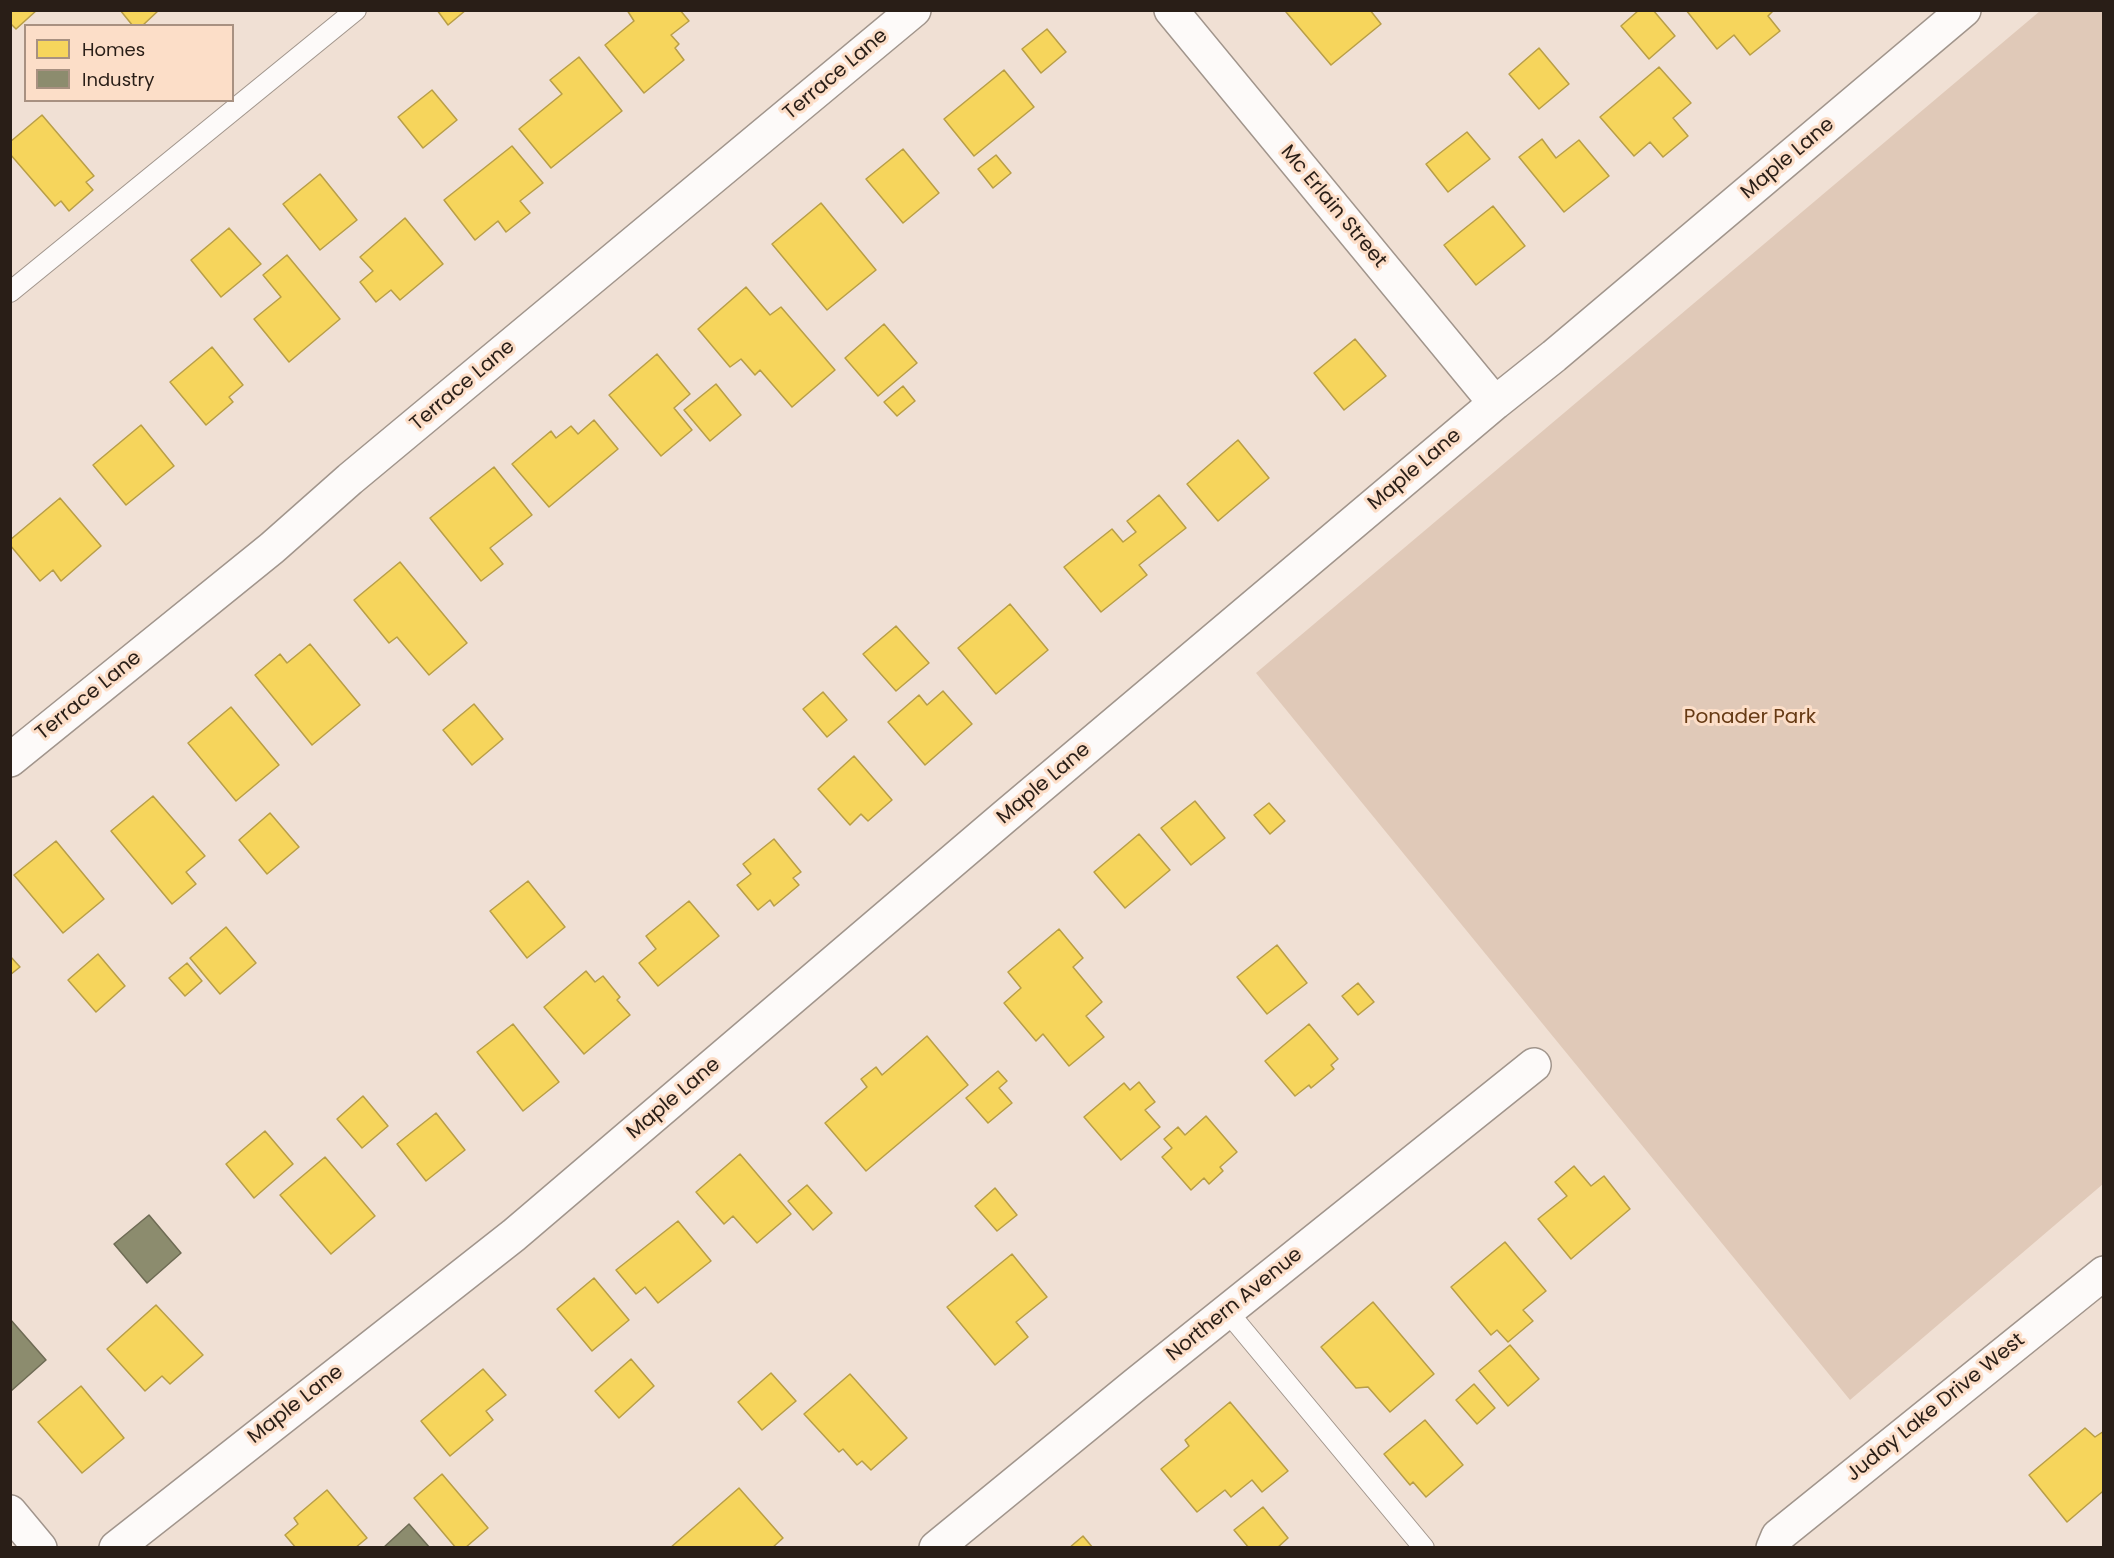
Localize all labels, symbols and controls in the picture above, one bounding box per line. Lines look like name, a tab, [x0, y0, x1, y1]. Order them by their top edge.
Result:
legend	[24, 24, 234, 102]
street label: Terrace Lane	[779, 24, 893, 126]
text: Homes	[82, 37, 145, 62]
text: Industry	[82, 67, 154, 92]
street label: Maple Lane	[1737, 113, 1839, 205]
street label: Mc Erlain Street	[1275, 141, 1391, 273]
street label: Terrace Lane	[406, 335, 520, 437]
street label: Maple Lane	[1364, 424, 1466, 516]
street label: Terrace Lane	[31, 646, 147, 746]
park label: Ponader Park	[1684, 706, 1816, 730]
street label: Maple Lane	[993, 738, 1095, 830]
street label: Maple Lane	[623, 1053, 725, 1145]
street label: Northern Avenue	[1162, 1243, 1308, 1367]
street label: Juday Lake Drive West	[1842, 1329, 2030, 1487]
street label: Maple Lane	[244, 1360, 348, 1450]

